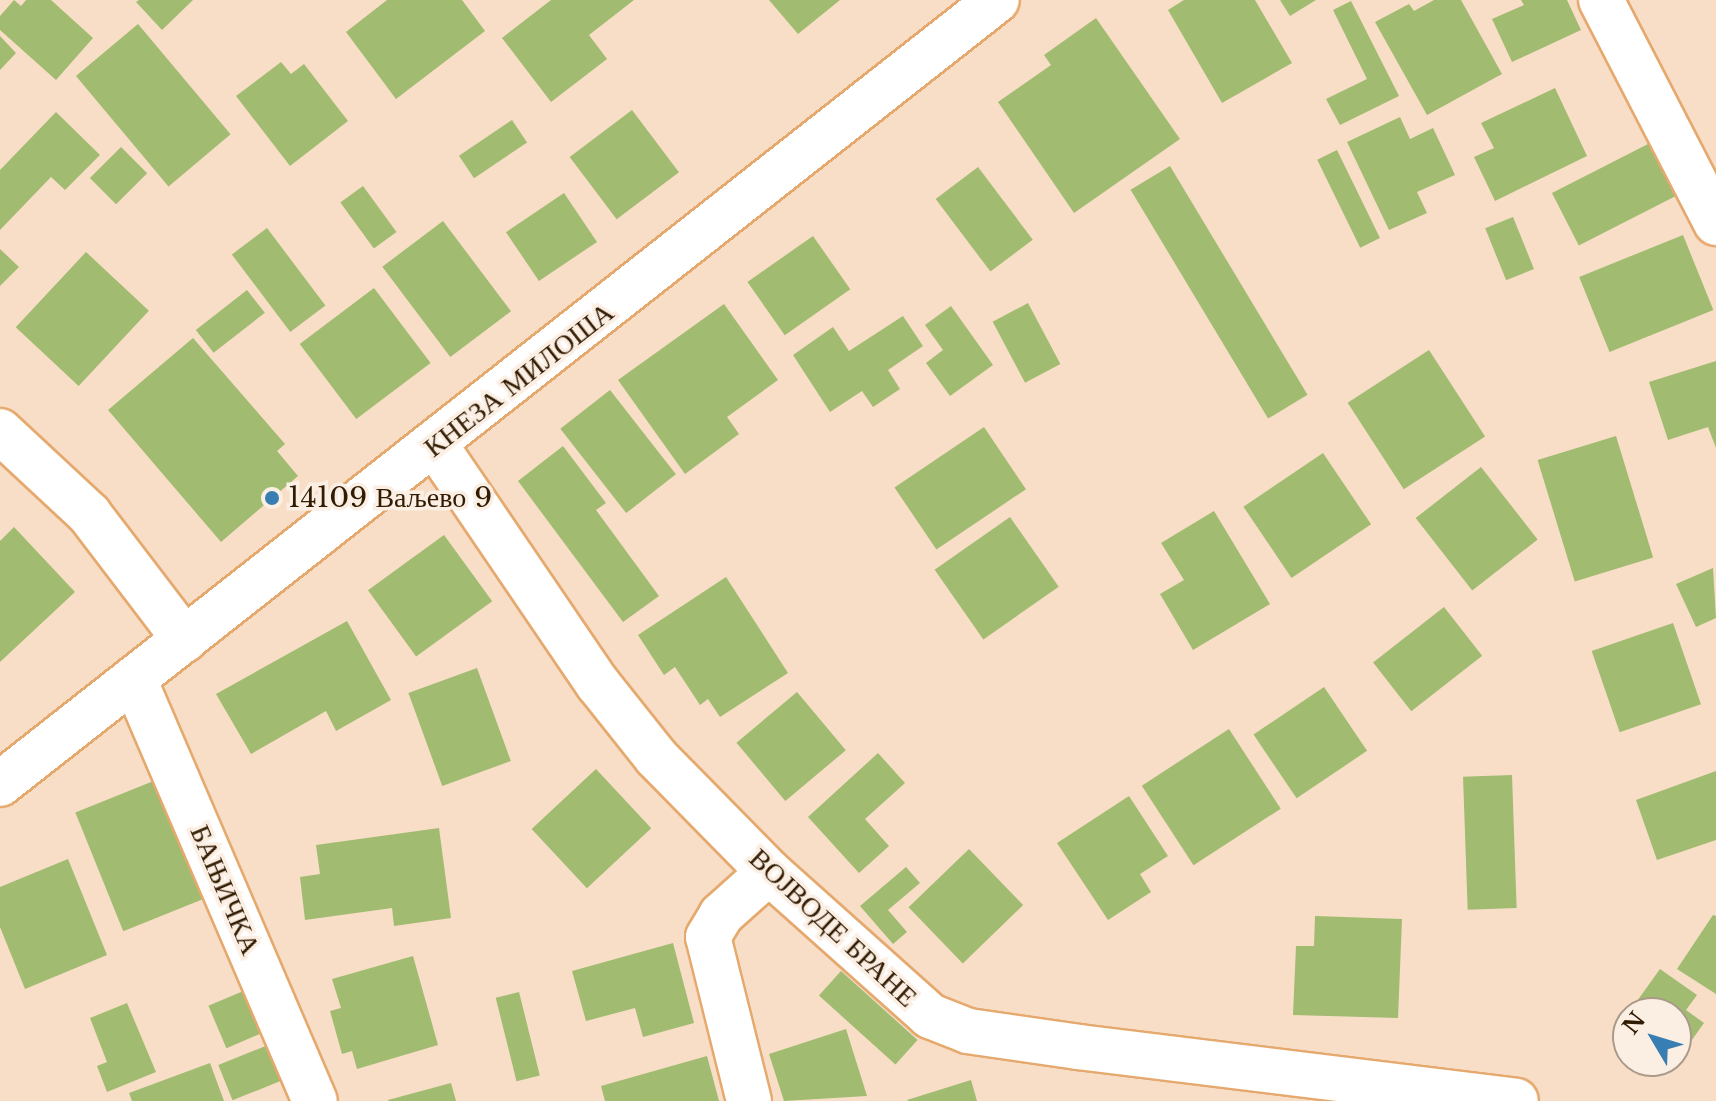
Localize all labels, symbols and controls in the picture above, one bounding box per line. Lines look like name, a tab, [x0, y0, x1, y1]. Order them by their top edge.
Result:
street label: КНЕЗА МИЛОША	[417, 296, 621, 464]
place label: 14109 Ваљево 9	[288, 481, 492, 515]
marker: 14109 Ваљево 9	[263, 489, 281, 507]
street label: БАЊИЧКА	[183, 820, 267, 960]
street label: ВОЈВОДЕ БРАНЕ	[742, 842, 924, 1014]
north arrow	[1612, 997, 1692, 1077]
text: N	[1617, 1007, 1651, 1040]

